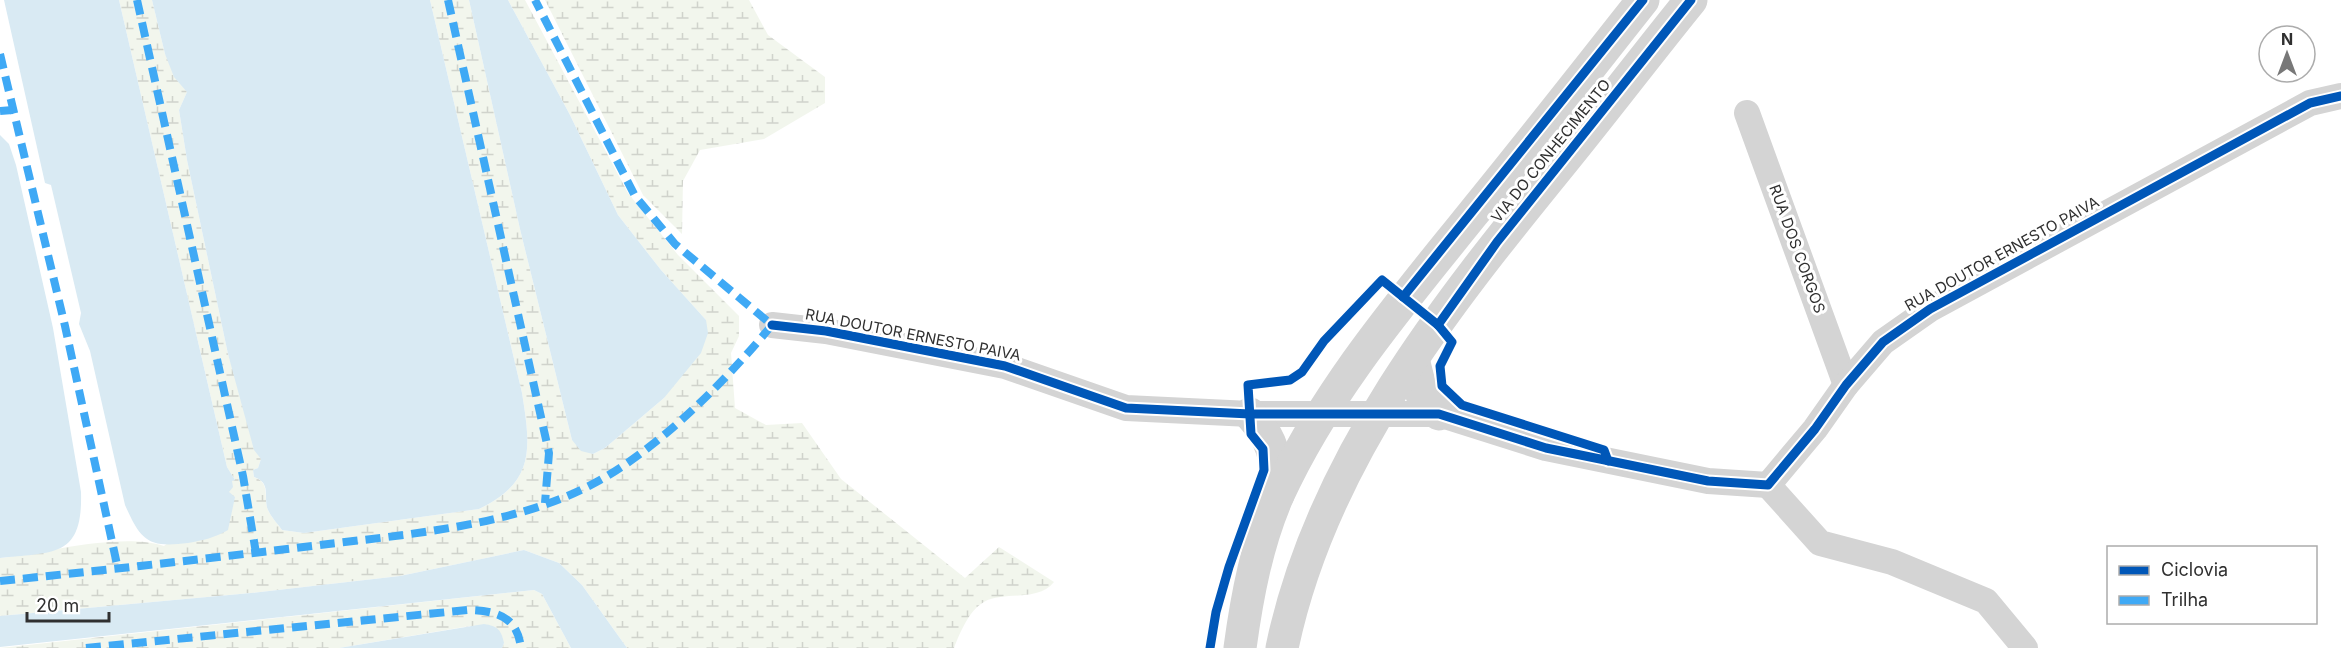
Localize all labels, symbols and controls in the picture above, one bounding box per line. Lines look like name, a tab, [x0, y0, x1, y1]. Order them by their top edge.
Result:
north arrow	[2257, 24, 2317, 84]
text: N	[2281, 29, 2293, 49]
street label: VIA DO CONHECIMENTO	[1487, 75, 1614, 226]
street label: RUA DOS CORGOS	[1765, 182, 1830, 316]
street label: RUA DOUTOR ERNESTO PAIVA	[1901, 192, 2102, 315]
street label: RUA DOUTOR ERNESTO PAIVA	[804, 304, 1022, 365]
legend	[2107, 546, 2317, 624]
text: Ciclovia	[2161, 559, 2228, 580]
scale bar	[27, 585, 110, 623]
text: Trilha	[2161, 589, 2208, 610]
text: 20 m	[36, 595, 79, 616]

